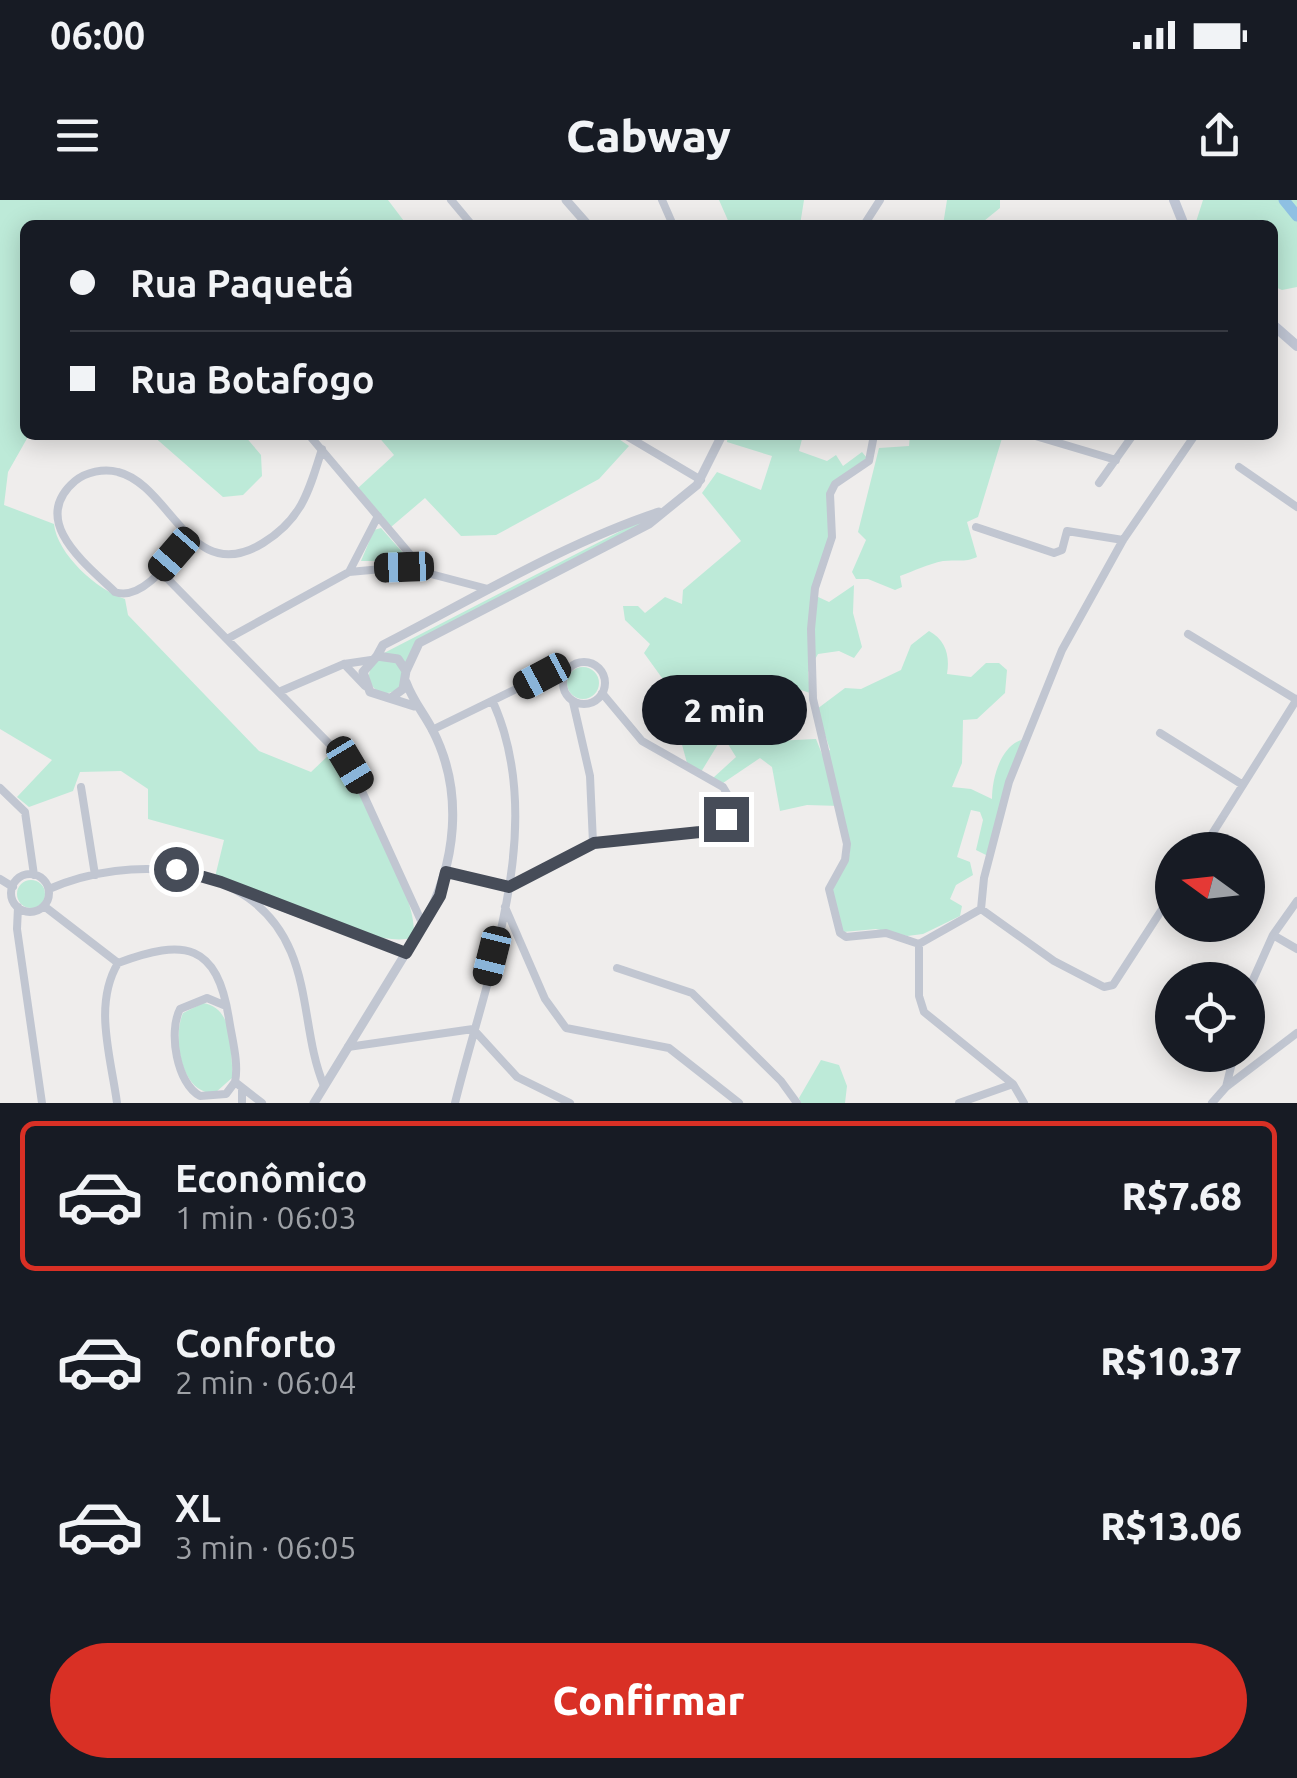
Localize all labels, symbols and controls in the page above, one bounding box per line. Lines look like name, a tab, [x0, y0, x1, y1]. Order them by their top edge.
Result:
text: 06:00	[50, 14, 145, 56]
icon: menu	[50, 108, 105, 163]
icon: share	[1192, 108, 1247, 163]
text: Cabway	[566, 110, 731, 161]
text: Rua Paquetá	[130, 262, 354, 304]
text: Rua Botafogo	[130, 358, 375, 400]
car	[143, 522, 205, 586]
car	[373, 551, 435, 583]
car	[508, 649, 576, 703]
callout: 2 min	[644, 674, 808, 744]
text: 2 min	[684, 692, 765, 728]
car	[322, 732, 378, 798]
route end	[704, 797, 749, 842]
north arrow	[1155, 832, 1265, 942]
map controls	[1155, 832, 1265, 1072]
route start	[154, 847, 199, 892]
car	[470, 923, 514, 989]
button: locate	[1155, 962, 1265, 1072]
icon: car	[55, 1151, 145, 1241]
text: Econômico	[175, 1157, 367, 1199]
text: R$7.68	[1122, 1175, 1242, 1217]
text: 1 min · 06:03	[175, 1199, 357, 1235]
icon: car	[55, 1316, 145, 1406]
text: Conforto	[175, 1322, 337, 1364]
text: R$10.37	[1100, 1340, 1242, 1382]
text: 2 min · 06:04	[175, 1364, 357, 1400]
icon: car	[55, 1481, 145, 1571]
text: XL	[175, 1487, 221, 1529]
text: R$13.06	[1100, 1505, 1242, 1547]
text: 3 min · 06:05	[175, 1529, 357, 1565]
button: Confirmar	[50, 1643, 1247, 1758]

